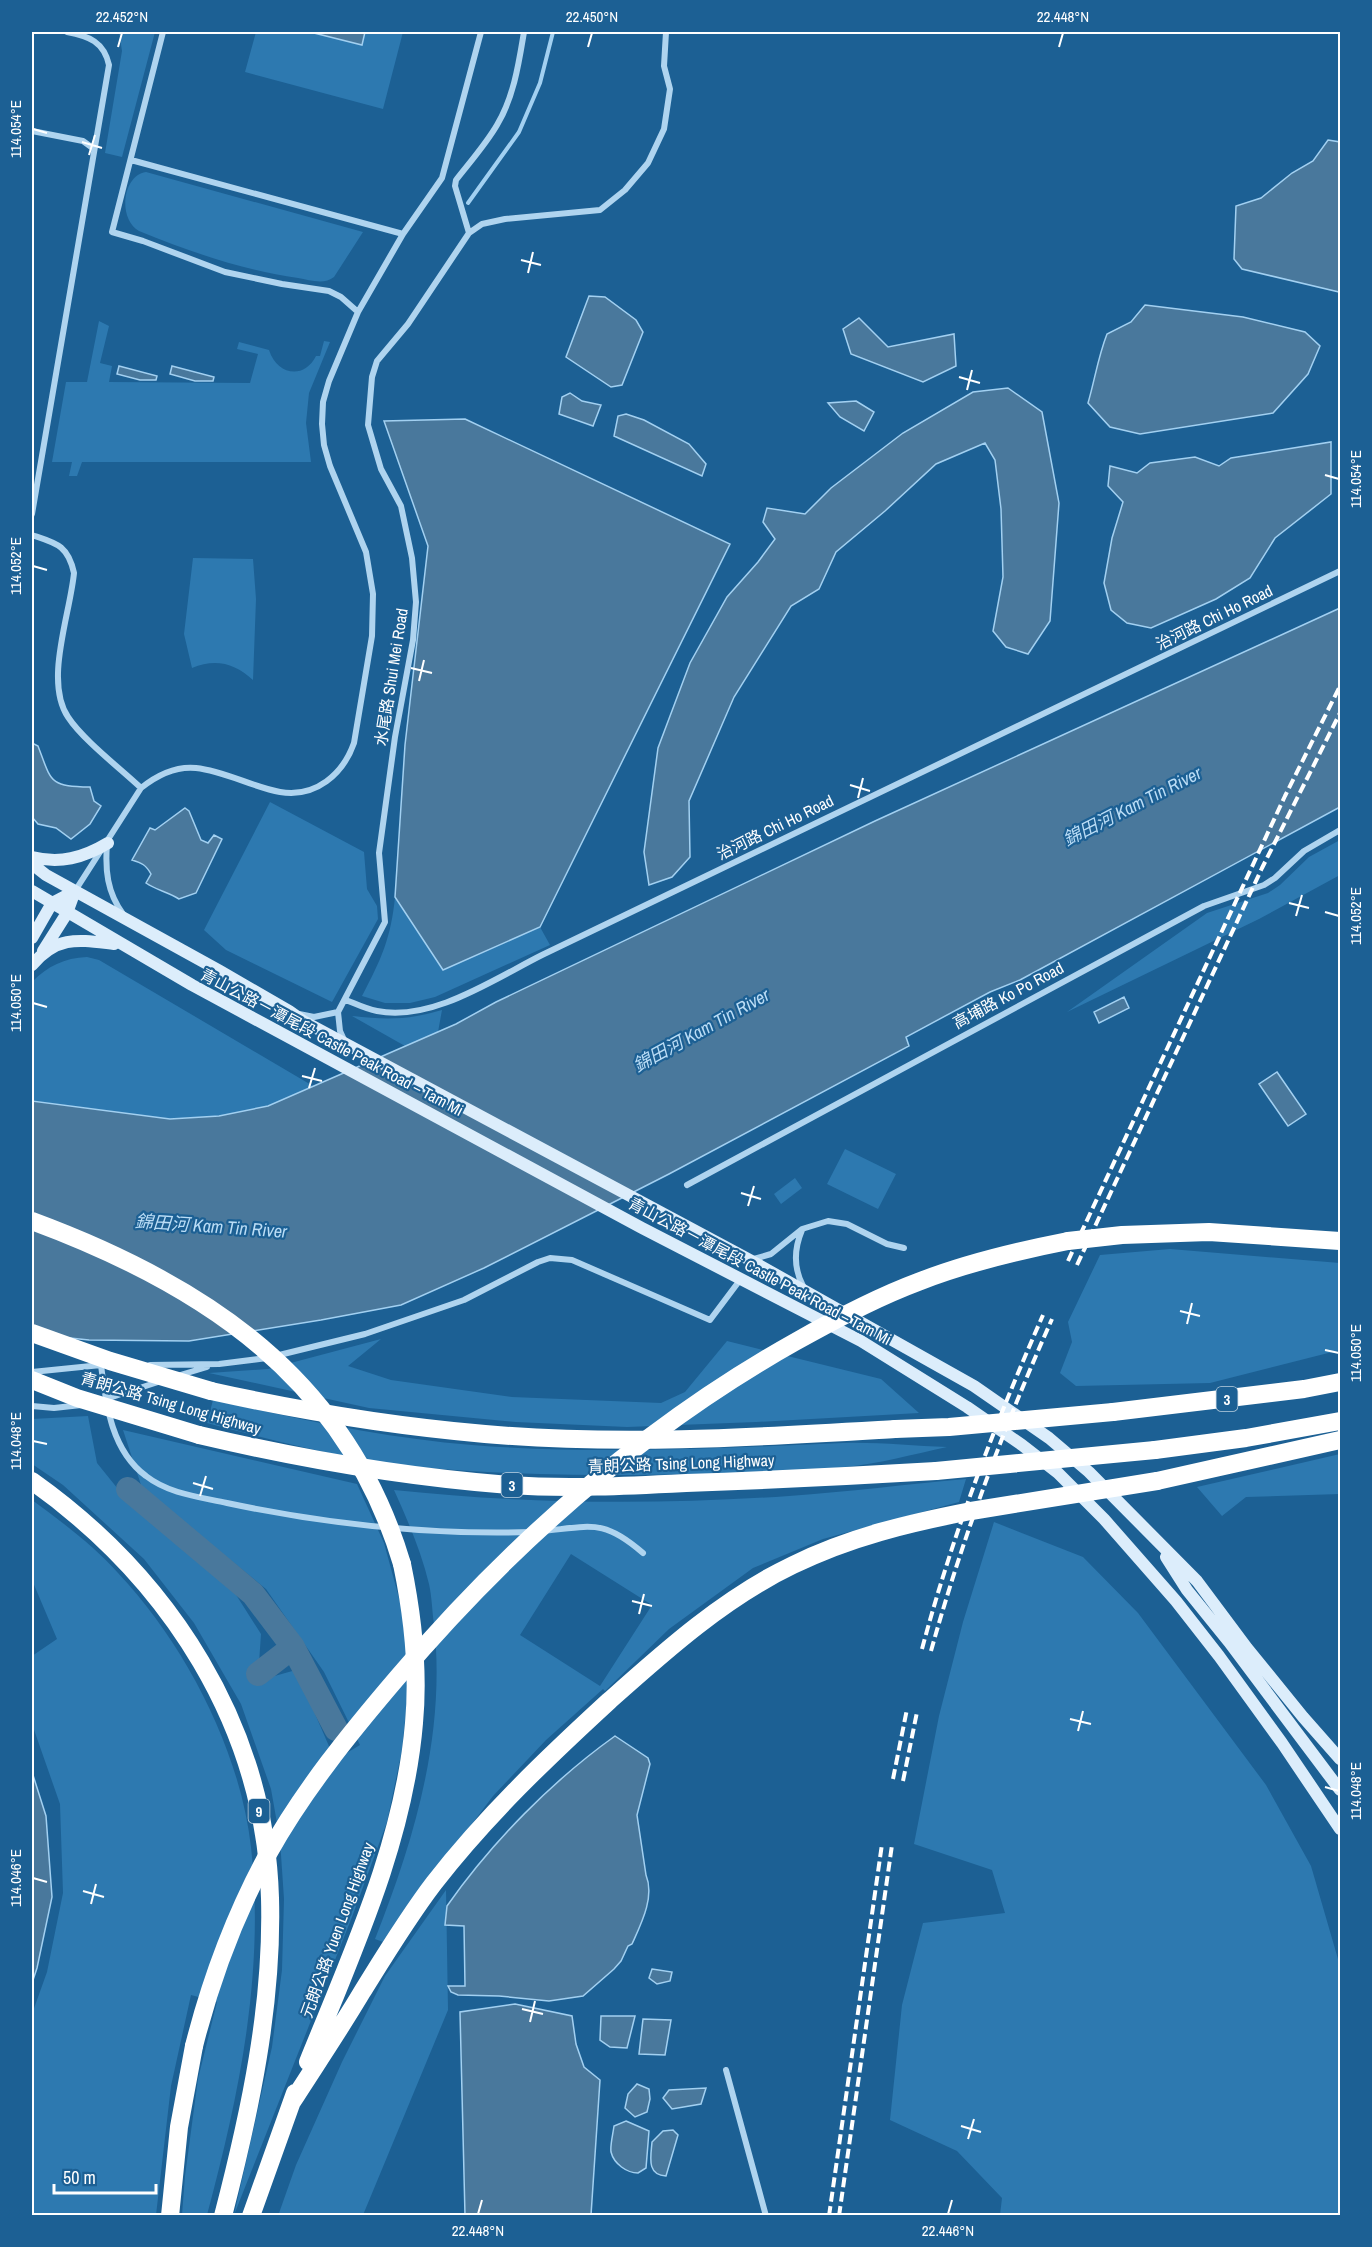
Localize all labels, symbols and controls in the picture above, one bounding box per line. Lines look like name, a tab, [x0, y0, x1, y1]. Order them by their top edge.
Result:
text: 22.452°N	[96, 6, 148, 27]
text: 22.450°N	[566, 6, 618, 27]
text: 22.448°N	[1037, 6, 1089, 27]
text: 114.054°E	[5, 100, 26, 158]
text: 114.054°E	[1345, 450, 1366, 508]
text: 114.052°E	[5, 537, 26, 595]
street label: 治河路 Chi Ho Road	[1152, 579, 1276, 655]
street label: 水尾路 Shui Mei Road	[369, 607, 413, 747]
water label: 錦田河 Kam Tin River	[1058, 760, 1206, 852]
street label: 治河路 Chi Ho Road	[713, 789, 837, 865]
text: 114.052°E	[1345, 887, 1366, 945]
street label: 高埔路 Ko Po Road	[949, 957, 1067, 1033]
street label: 青山公路－潭尾段 Castle Peak Road – Tam Mi	[197, 963, 467, 1121]
text: 114.050°E	[5, 974, 26, 1032]
water label: 錦田河 Kam Tin River	[628, 982, 775, 1078]
street label: 青山公路－潭尾段 Castle Peak Road – Tam Mi	[625, 1192, 895, 1350]
water label: 錦田河 Kam Tin River	[134, 1208, 289, 1244]
text: 114.050°E	[1345, 1324, 1366, 1382]
street label: 青朗公路 Tsing Long Highway	[78, 1367, 264, 1439]
road number: 3	[1216, 1387, 1238, 1411]
text: 114.048°E	[5, 1412, 26, 1470]
street label: 青朗公路 Tsing Long Highway	[587, 1449, 775, 1477]
road number: 3	[502, 1473, 522, 1497]
text: 114.048°E	[1345, 1762, 1366, 1820]
road number: 9	[248, 1799, 270, 1823]
street label: 元朗公路 Yuen Long Highway	[295, 1839, 379, 2021]
text: 114.046°E	[5, 1849, 26, 1907]
scale bar	[54, 2157, 156, 2195]
text: 50 m	[63, 2165, 96, 2190]
text: 22.448°N	[452, 2220, 504, 2241]
text: 22.446°N	[922, 2220, 974, 2241]

